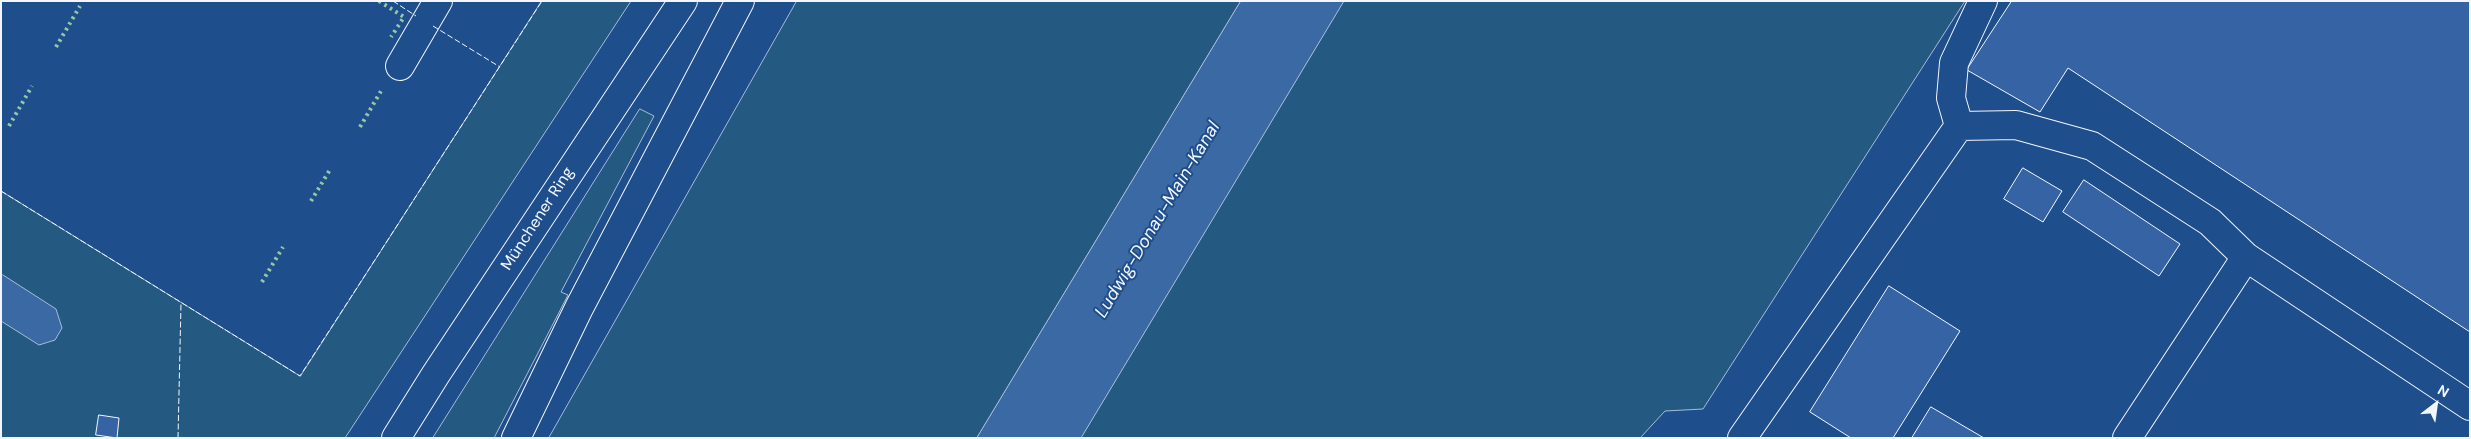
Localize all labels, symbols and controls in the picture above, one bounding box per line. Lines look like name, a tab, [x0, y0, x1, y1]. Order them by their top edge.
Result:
water label: Ludwig-Donau-Main-Kanal	[1091, 118, 1225, 322]
street label: Münchener Ring	[498, 164, 578, 274]
north arrow	[2411, 379, 2461, 429]
text: N	[2435, 381, 2452, 401]

